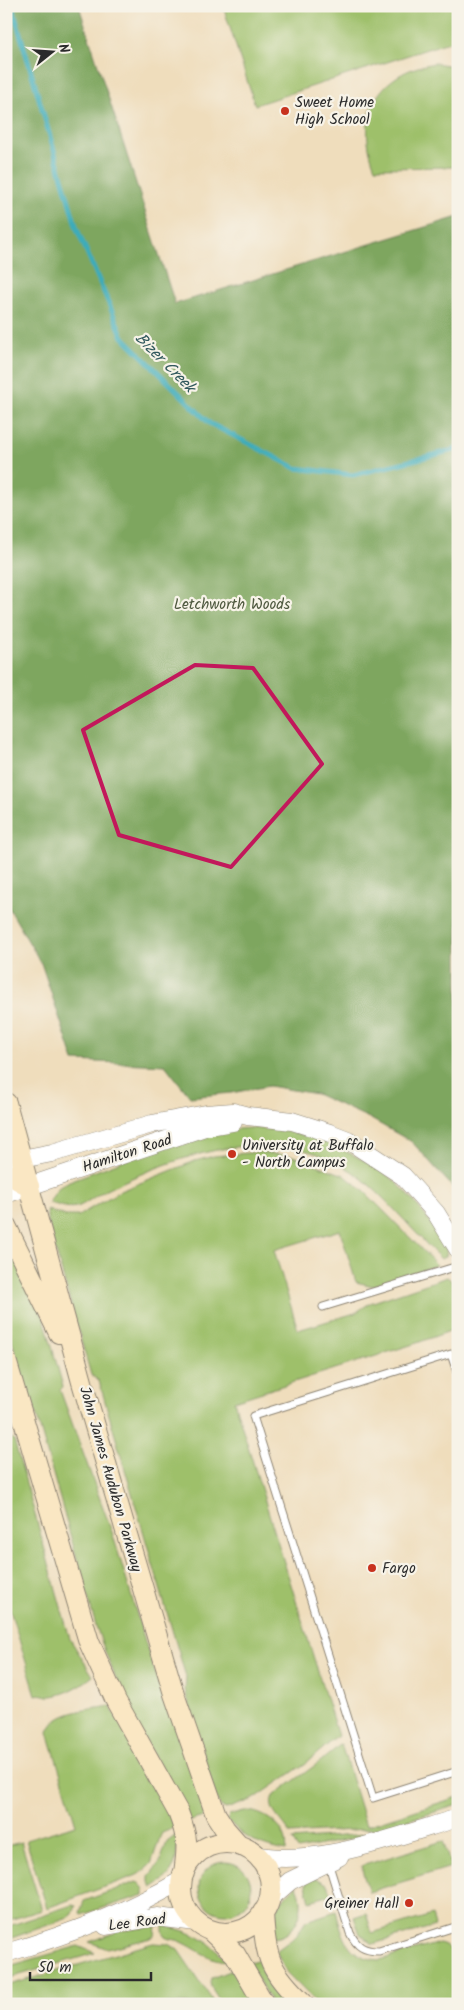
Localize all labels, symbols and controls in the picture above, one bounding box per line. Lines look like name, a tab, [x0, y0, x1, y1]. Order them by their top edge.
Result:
north arrow	[28, 28, 78, 78]
text: N	[52, 41, 75, 56]
place label: Sweet Home High School	[295, 91, 374, 132]
marker: Sweet Home High School	[279, 105, 291, 117]
water label: Bizer Creek	[129, 327, 203, 401]
park label: Letchworth Woods	[174, 593, 291, 617]
street label: Hamilton Road	[79, 1128, 176, 1180]
place label: University at Buffalo - North Campus	[242, 1134, 374, 1175]
marker: University at Buffalo - North Campus	[226, 1148, 238, 1160]
street label: John James Audubon Parkway	[72, 1384, 148, 1576]
place label: Fargo	[382, 1557, 416, 1581]
marker: Fargo	[366, 1562, 378, 1574]
place label: Greiner Hall	[324, 1892, 399, 1916]
marker: Greiner Hall	[403, 1897, 415, 1909]
street label: Lee Road	[107, 1907, 168, 1938]
scale bar	[30, 1950, 151, 1982]
text: 50 m	[38, 1956, 72, 1980]

